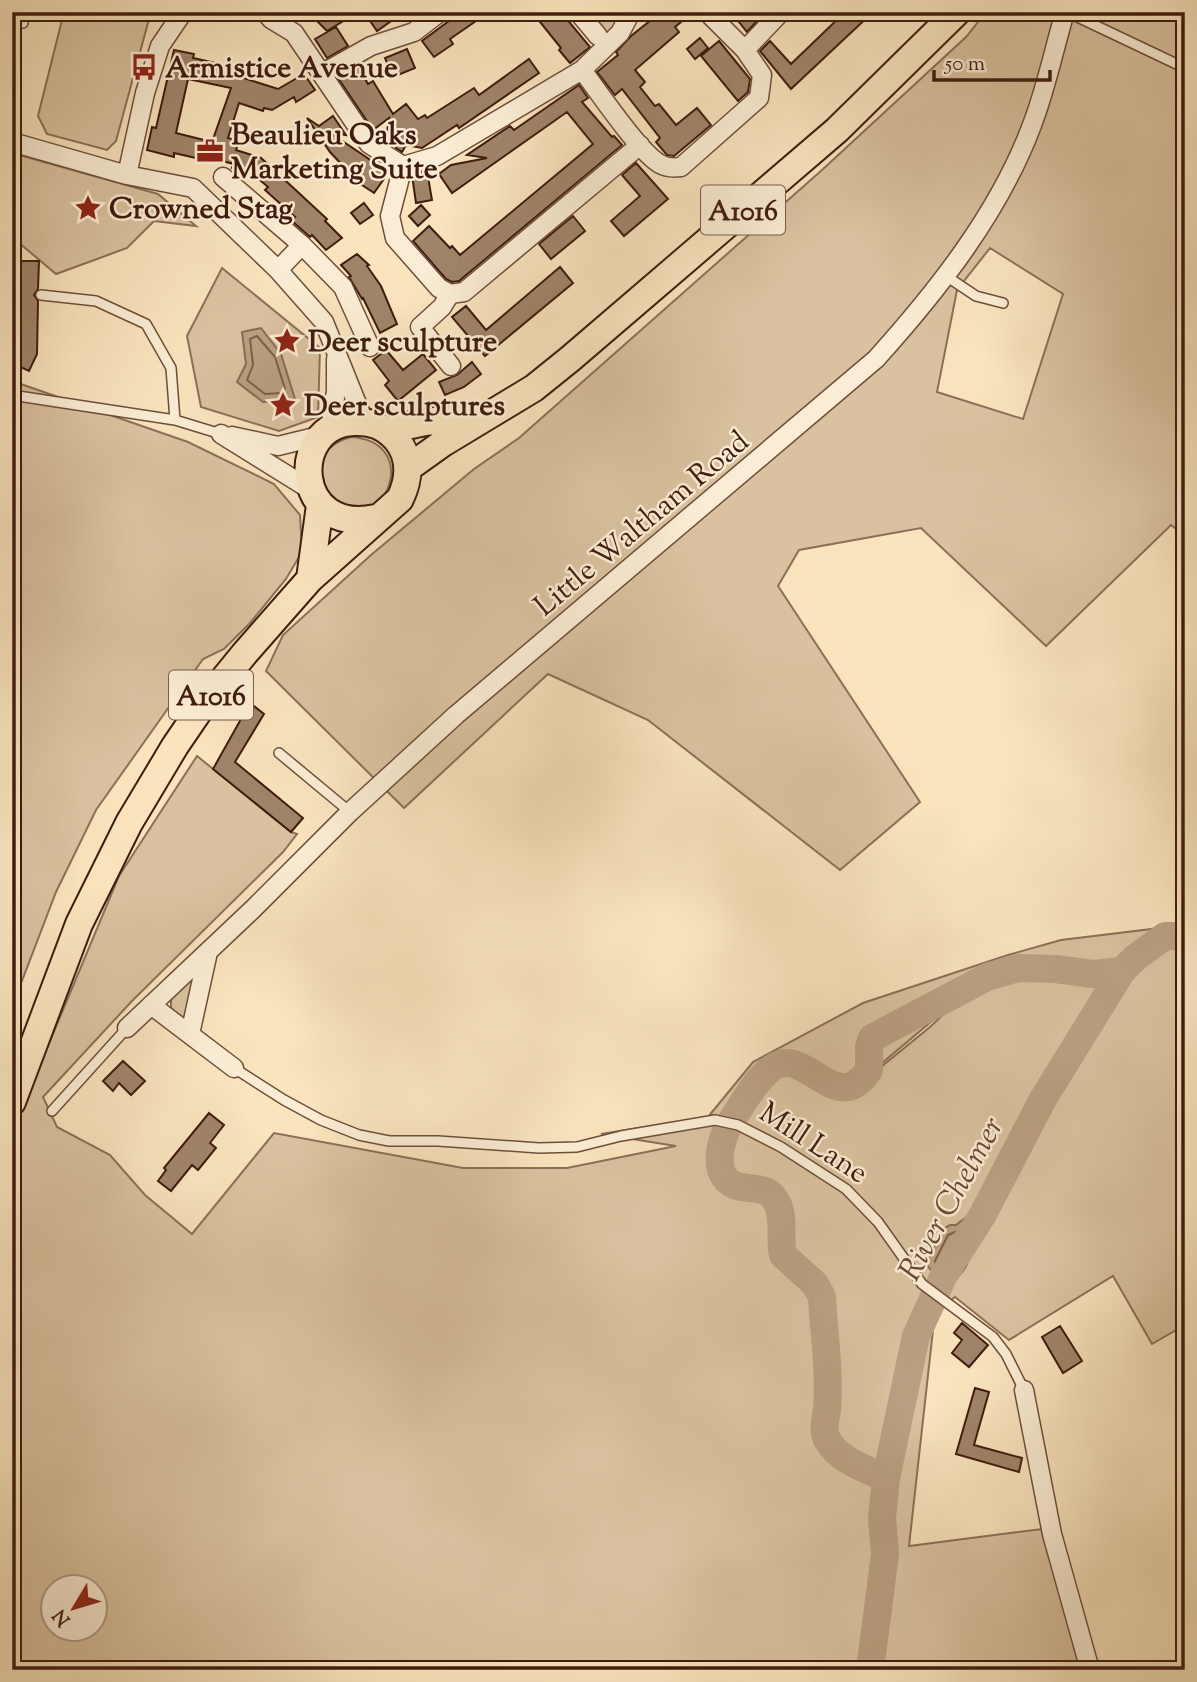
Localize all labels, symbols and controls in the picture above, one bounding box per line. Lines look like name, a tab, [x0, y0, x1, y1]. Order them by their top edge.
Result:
scale bar	[934, 38, 1050, 82]
place label: Armistice Avenue	[165, 48, 398, 91]
text: 50 m	[944, 50, 985, 80]
bus stop icon: Armistice Avenue	[129, 52, 159, 82]
place label: Beaulieu Oaks Marketing Suite	[231, 115, 438, 192]
office icon: Beaulieu Oaks Marketing Suite	[195, 136, 225, 166]
road number: A1016	[701, 186, 785, 234]
place label: Crowned Stag	[109, 189, 293, 232]
place icon: Crowned Stag	[73, 193, 103, 223]
place label: Deer sculpture	[308, 322, 497, 365]
place icon: Deer sculpture	[272, 326, 302, 356]
place label: Deer sculptures	[304, 386, 505, 429]
place icon: Deer sculptures	[268, 390, 298, 420]
street label: Little Waltham Road	[526, 422, 760, 628]
road number: A1016	[169, 670, 253, 720]
street label: Mill Lane	[750, 1093, 876, 1196]
water label: River Chelmer	[889, 1109, 1017, 1290]
north arrow	[38, 1574, 108, 1644]
text: N	[47, 1603, 78, 1631]

